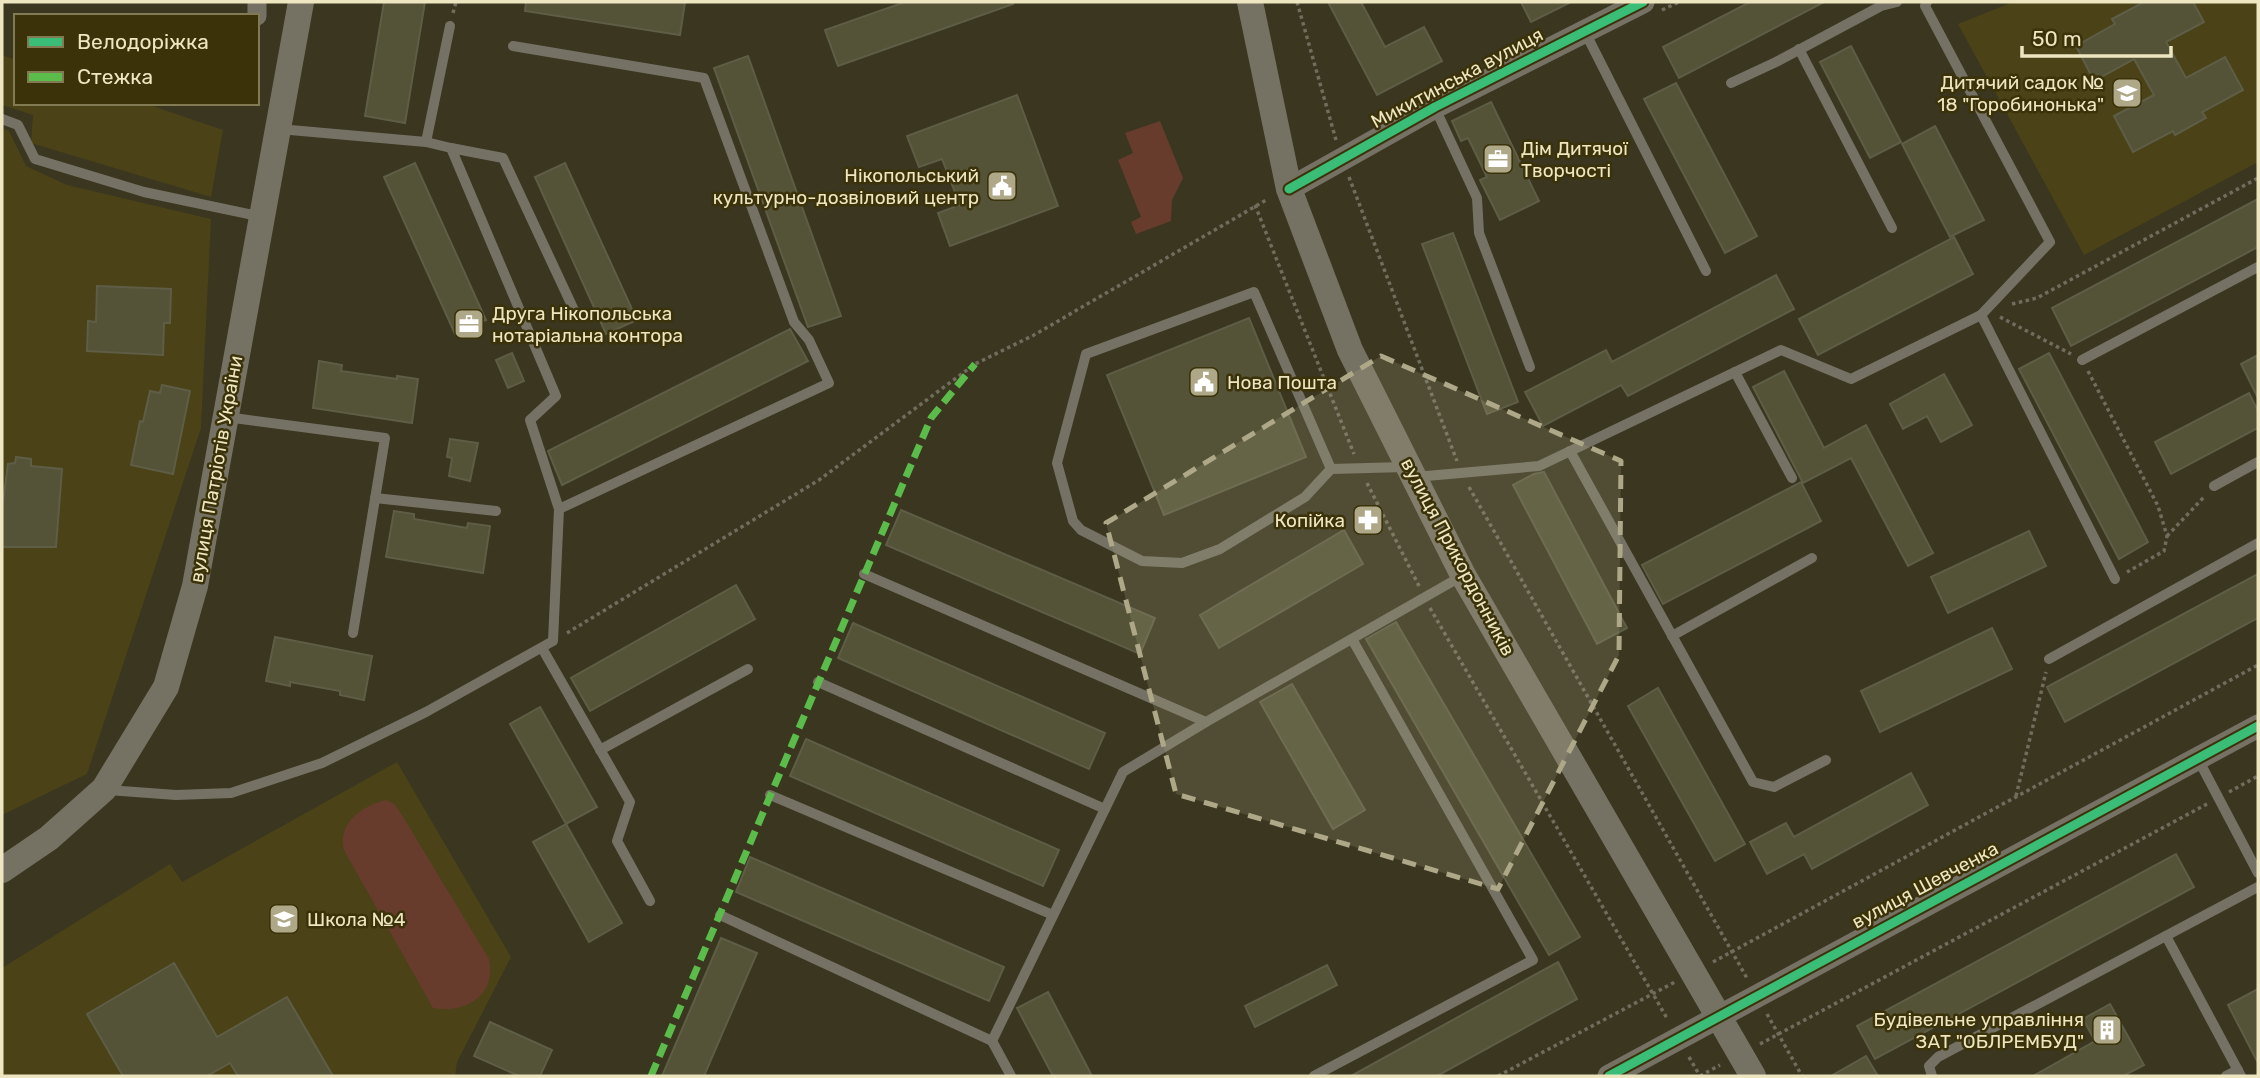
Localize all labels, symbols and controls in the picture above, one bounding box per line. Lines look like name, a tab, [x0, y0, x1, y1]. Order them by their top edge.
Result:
legend	[14, 14, 259, 105]
scale bar	[2022, 14, 2171, 58]
street label: Микитинська вулиця	[1367, 23, 1547, 133]
text: 50 m	[2032, 26, 2082, 51]
text: Велодоріжка	[77, 29, 209, 54]
text: Стежка	[77, 64, 153, 89]
place label: Дитячий садок № 18 "Горобинонька"	[1937, 71, 2104, 116]
school or university icon: Дитячий садок № 18 "Горобинонька"	[2110, 76, 2144, 110]
place label: Дім Дитячої Творчості	[1521, 137, 1628, 182]
office icon: Дім Дитячої Творчості	[1481, 142, 1515, 176]
place label: Нікопольський культурно-дозвіловий центр	[713, 164, 979, 209]
public building icon: Нікопольський культурно-дозвіловий центр	[985, 169, 1019, 203]
place label: Друга Нікопольська нотаріальна контора	[492, 302, 683, 347]
office icon: Друга Нікопольська нотаріальна контора	[452, 307, 486, 341]
street label: вулиця Патріотів України	[185, 354, 247, 584]
public building icon: Нова Пошта	[1187, 365, 1221, 399]
place label: Нова Пошта	[1227, 371, 1337, 394]
street label: вулиця Прикордонників	[1396, 454, 1520, 660]
pharmacy icon: Копійка	[1351, 503, 1385, 537]
place label: Копійка	[1274, 509, 1345, 532]
street label: вулиця Шевченка	[1848, 837, 2002, 933]
school or university icon: Школа №4	[267, 902, 301, 936]
place label: Школа №4	[307, 908, 406, 931]
place label: Будівельне управління ЗАТ "ОБЛРЕМБУД"	[1874, 1008, 2084, 1053]
building icon: Будівельне управління ЗАТ "ОБЛРЕМБУД"	[2090, 1013, 2124, 1047]

